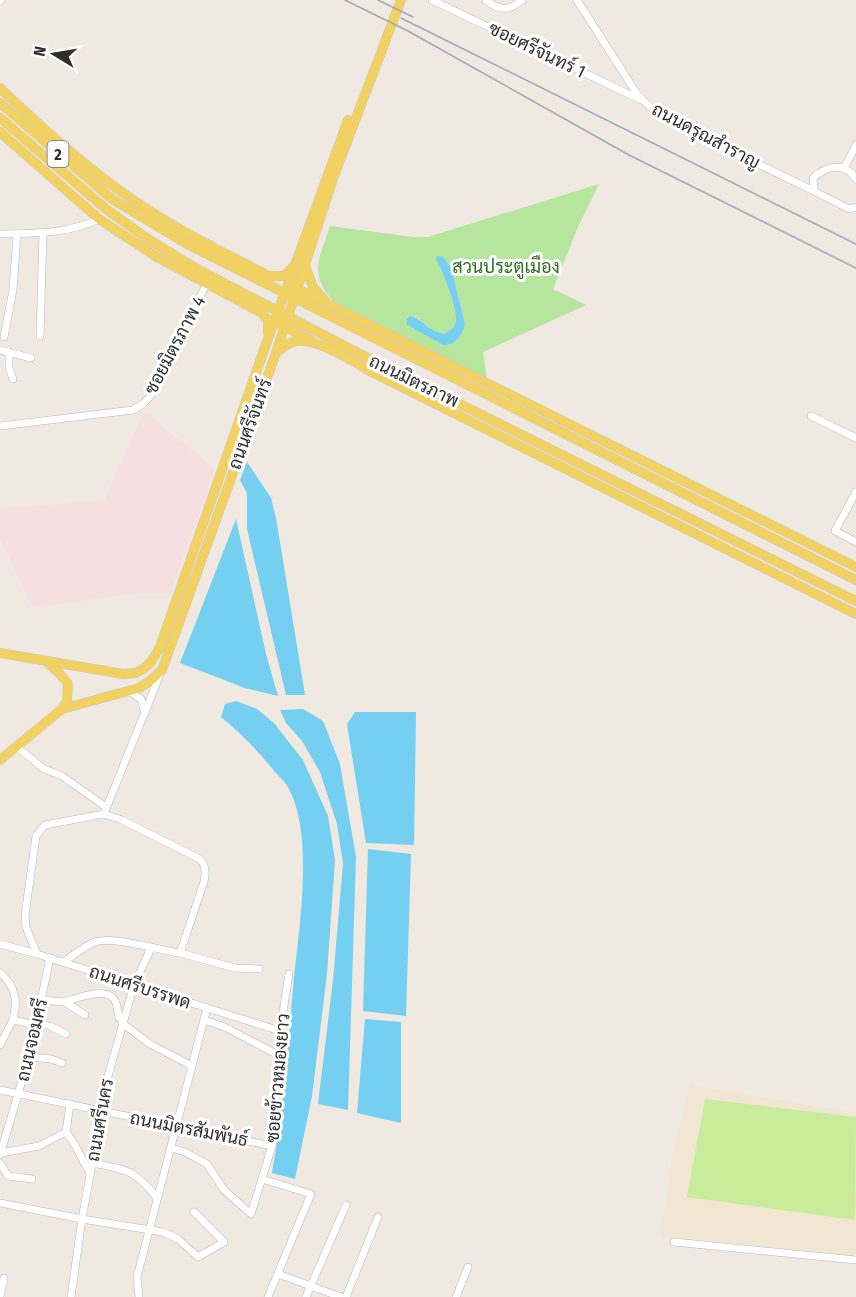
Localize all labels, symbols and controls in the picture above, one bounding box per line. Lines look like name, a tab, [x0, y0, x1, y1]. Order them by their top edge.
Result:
street label: ซอยศรีจันทร์ 1	[485, 15, 590, 83]
north arrow	[24, 24, 84, 84]
text: N	[30, 45, 50, 58]
street label: ถนนดรุณสำราญ	[648, 98, 764, 175]
road number: 2	[48, 141, 68, 167]
park label: สวนประตูเมือง	[452, 255, 560, 280]
street label: ซอยมิตรภาพ 4	[140, 292, 210, 398]
street label: ถนนมิตรภาพ	[366, 350, 462, 412]
street label: ถนนศรีจันทร์	[222, 375, 277, 472]
street label: ถนนศรีบรรพด	[86, 958, 194, 1014]
street label: ถนนจอมศรี	[10, 996, 52, 1084]
street label: ซอยข้าวหมองยาว	[260, 1012, 295, 1144]
street label: ถนนศรีนคร	[80, 1076, 118, 1163]
street label: ถนนมิตรสัมพันธ์	[128, 1105, 250, 1151]

